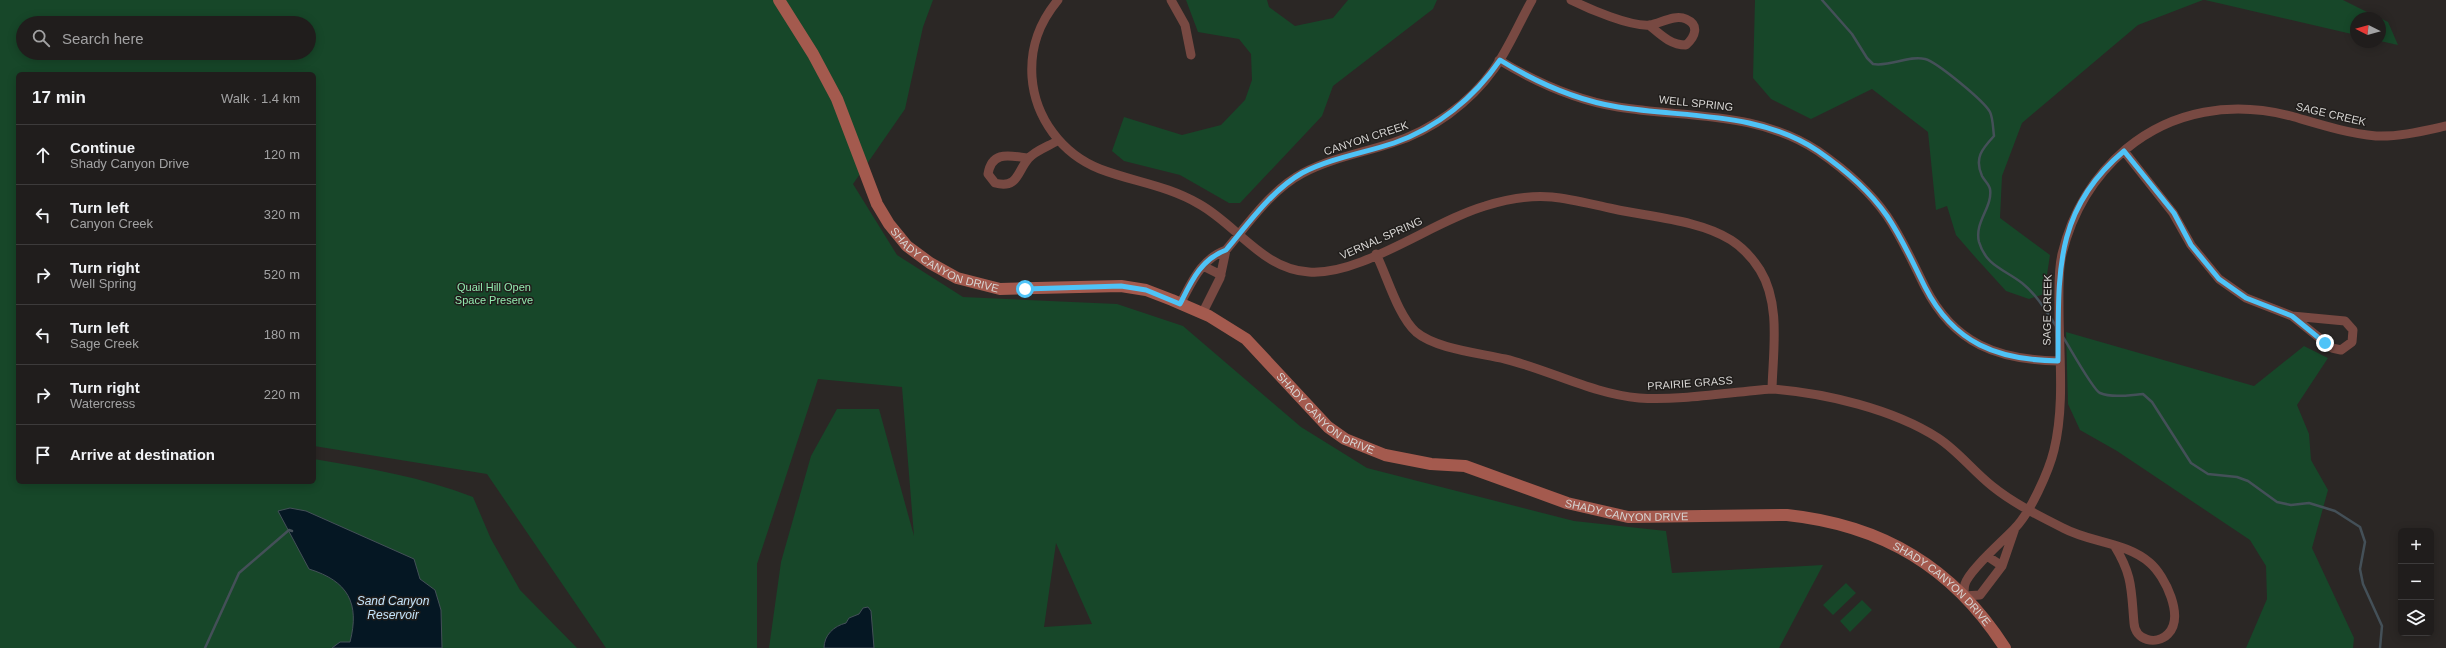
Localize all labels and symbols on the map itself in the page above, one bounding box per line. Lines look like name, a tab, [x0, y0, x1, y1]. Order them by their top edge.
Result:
north arrow	[2350, 12, 2386, 48]
street label: WELL SPRING	[1658, 93, 1734, 113]
street label: SAGE CREEK	[2295, 100, 2368, 128]
street label: CANYON CREEK	[1322, 118, 1410, 157]
street label: VERNAL SPRING	[1338, 214, 1424, 262]
street label: SHADY CANYON DRIVE	[888, 225, 1000, 294]
street label: SAGE CREEK	[2040, 273, 2054, 346]
route start	[1016, 280, 1034, 298]
park label: Quail Hill Open Space Preserve	[455, 281, 533, 306]
route end	[2316, 334, 2334, 352]
street label: SHADY CANYON DRIVE	[1274, 370, 1376, 456]
street label: PRAIRIE GRASS	[1647, 374, 1733, 392]
street label: SHADY CANYON DRIVE	[1564, 497, 1688, 523]
street label: SHADY CANYON DRIVE	[1891, 539, 1993, 628]
water label: Sand Canyon Reservoir	[357, 594, 430, 622]

